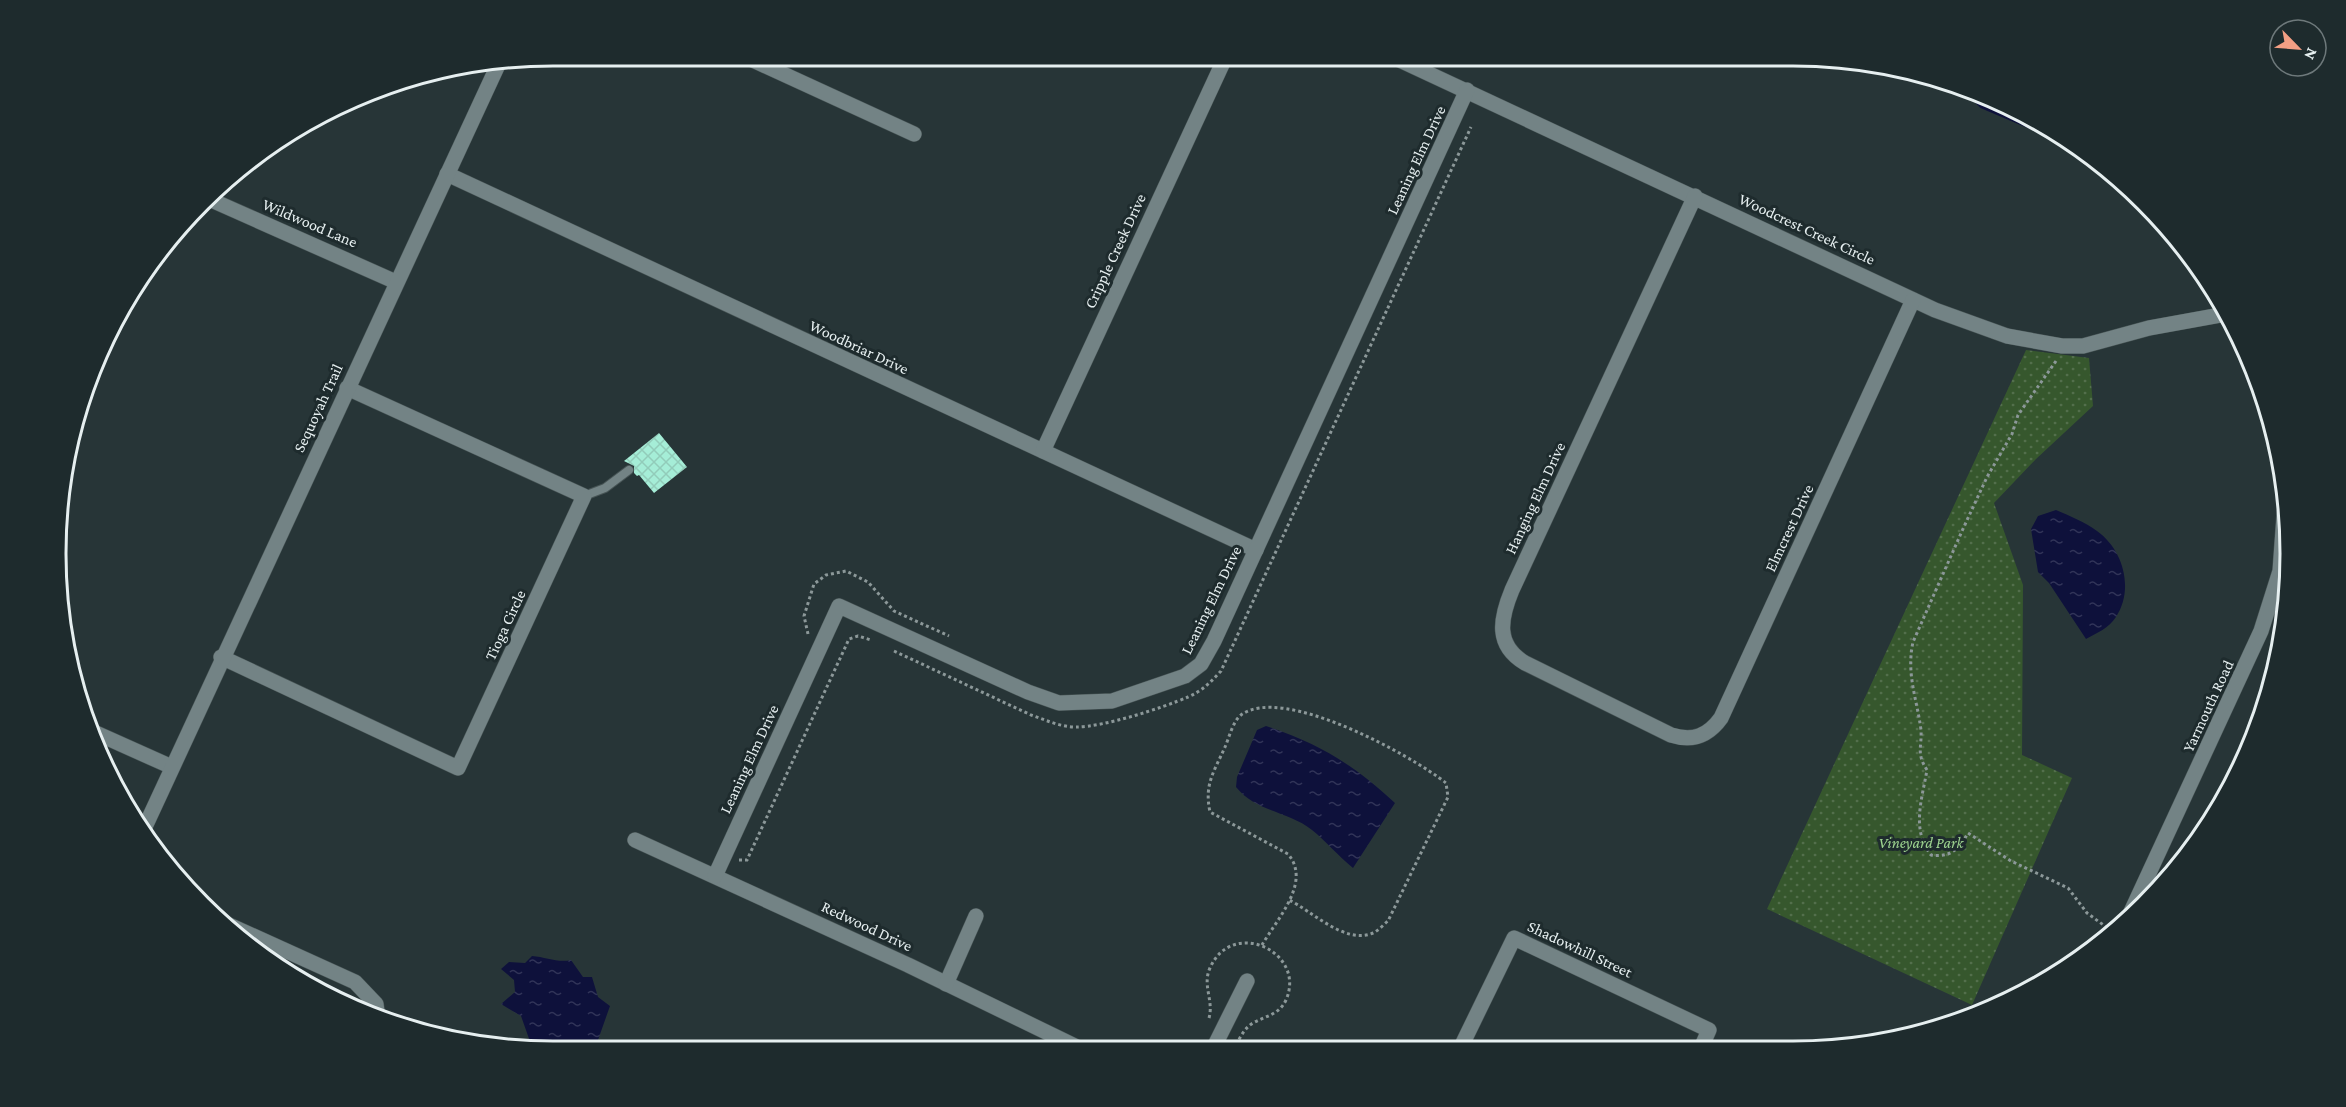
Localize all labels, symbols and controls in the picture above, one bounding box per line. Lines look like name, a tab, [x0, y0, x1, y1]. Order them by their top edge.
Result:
north arrow	[2268, 18, 2328, 78]
text: N	[2301, 46, 2321, 63]
street label: Leaning Elm Drive	[1383, 103, 1450, 218]
street label: Woodcrest Creek Circle	[1736, 190, 1878, 268]
street label: Cripple Creek Drive	[1081, 191, 1150, 311]
street label: Wildwood Lane	[260, 195, 360, 251]
street label: Woodbriar Drive	[807, 317, 911, 377]
street label: Sequoyah Trail	[290, 361, 347, 455]
street label: Hanging Elm Drive	[1502, 439, 1569, 557]
street label: Elmcrest Drive	[1761, 482, 1817, 574]
street label: Leaning Elm Drive	[1177, 543, 1245, 657]
street label: Tioga Circle	[481, 587, 530, 663]
street label: Yarmouth Road	[2179, 657, 2237, 755]
street label: Leaning Elm Drive	[716, 702, 783, 817]
park label: Vineyard Park	[1878, 834, 1965, 852]
street label: Redwood Drive	[819, 898, 915, 954]
street label: Shadowhill Street	[1525, 917, 1636, 981]

